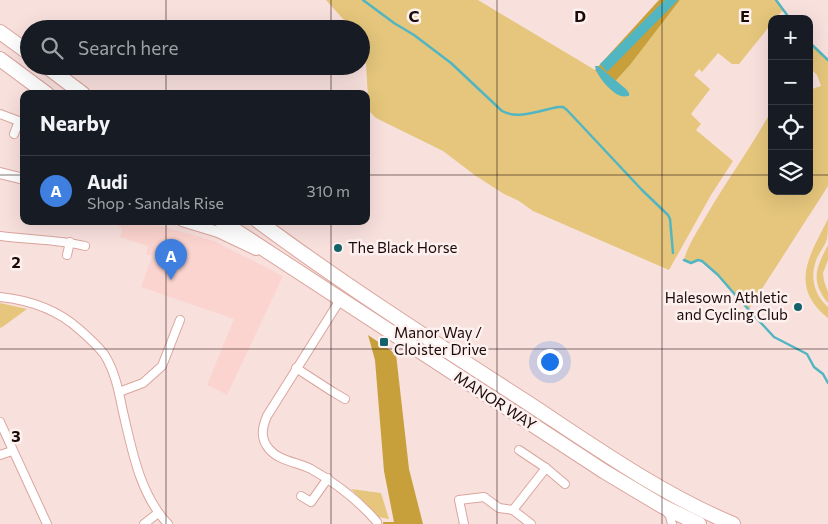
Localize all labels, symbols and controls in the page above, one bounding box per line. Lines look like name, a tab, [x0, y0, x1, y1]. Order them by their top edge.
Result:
text: C	[409, 6, 420, 25]
text: D	[574, 6, 586, 25]
text: E	[740, 6, 750, 25]
map controls	[768, 15, 813, 195]
button: +	[768, 15, 813, 60]
search box	[20, 20, 370, 75]
icon: search	[38, 34, 66, 62]
text: Search here	[78, 36, 178, 59]
button: −	[768, 60, 813, 105]
button: locate	[768, 105, 813, 150]
text: Nearby	[40, 110, 110, 135]
button: layers	[768, 150, 813, 195]
text: Audi	[87, 170, 128, 193]
text: A	[50, 181, 62, 200]
text: 310 m	[307, 181, 350, 200]
text: Shop · Sandals Rise	[87, 193, 224, 212]
place label: The Black Horse	[348, 238, 458, 256]
pin: A	[155, 239, 187, 280]
marker: The Black Horse	[332, 242, 344, 254]
text: 2	[11, 252, 21, 271]
place label: Halesown Athletic and Cycling Club	[665, 288, 788, 323]
marker: Halesown Athletic and Cycling Club	[792, 301, 804, 313]
place label: Manor Way / Cloister Drive	[394, 323, 487, 358]
marker: Manor Way / Cloister Drive	[378, 336, 390, 348]
your location	[537, 349, 563, 375]
street label: MANOR WAY	[451, 367, 540, 433]
text: 3	[11, 426, 21, 445]

